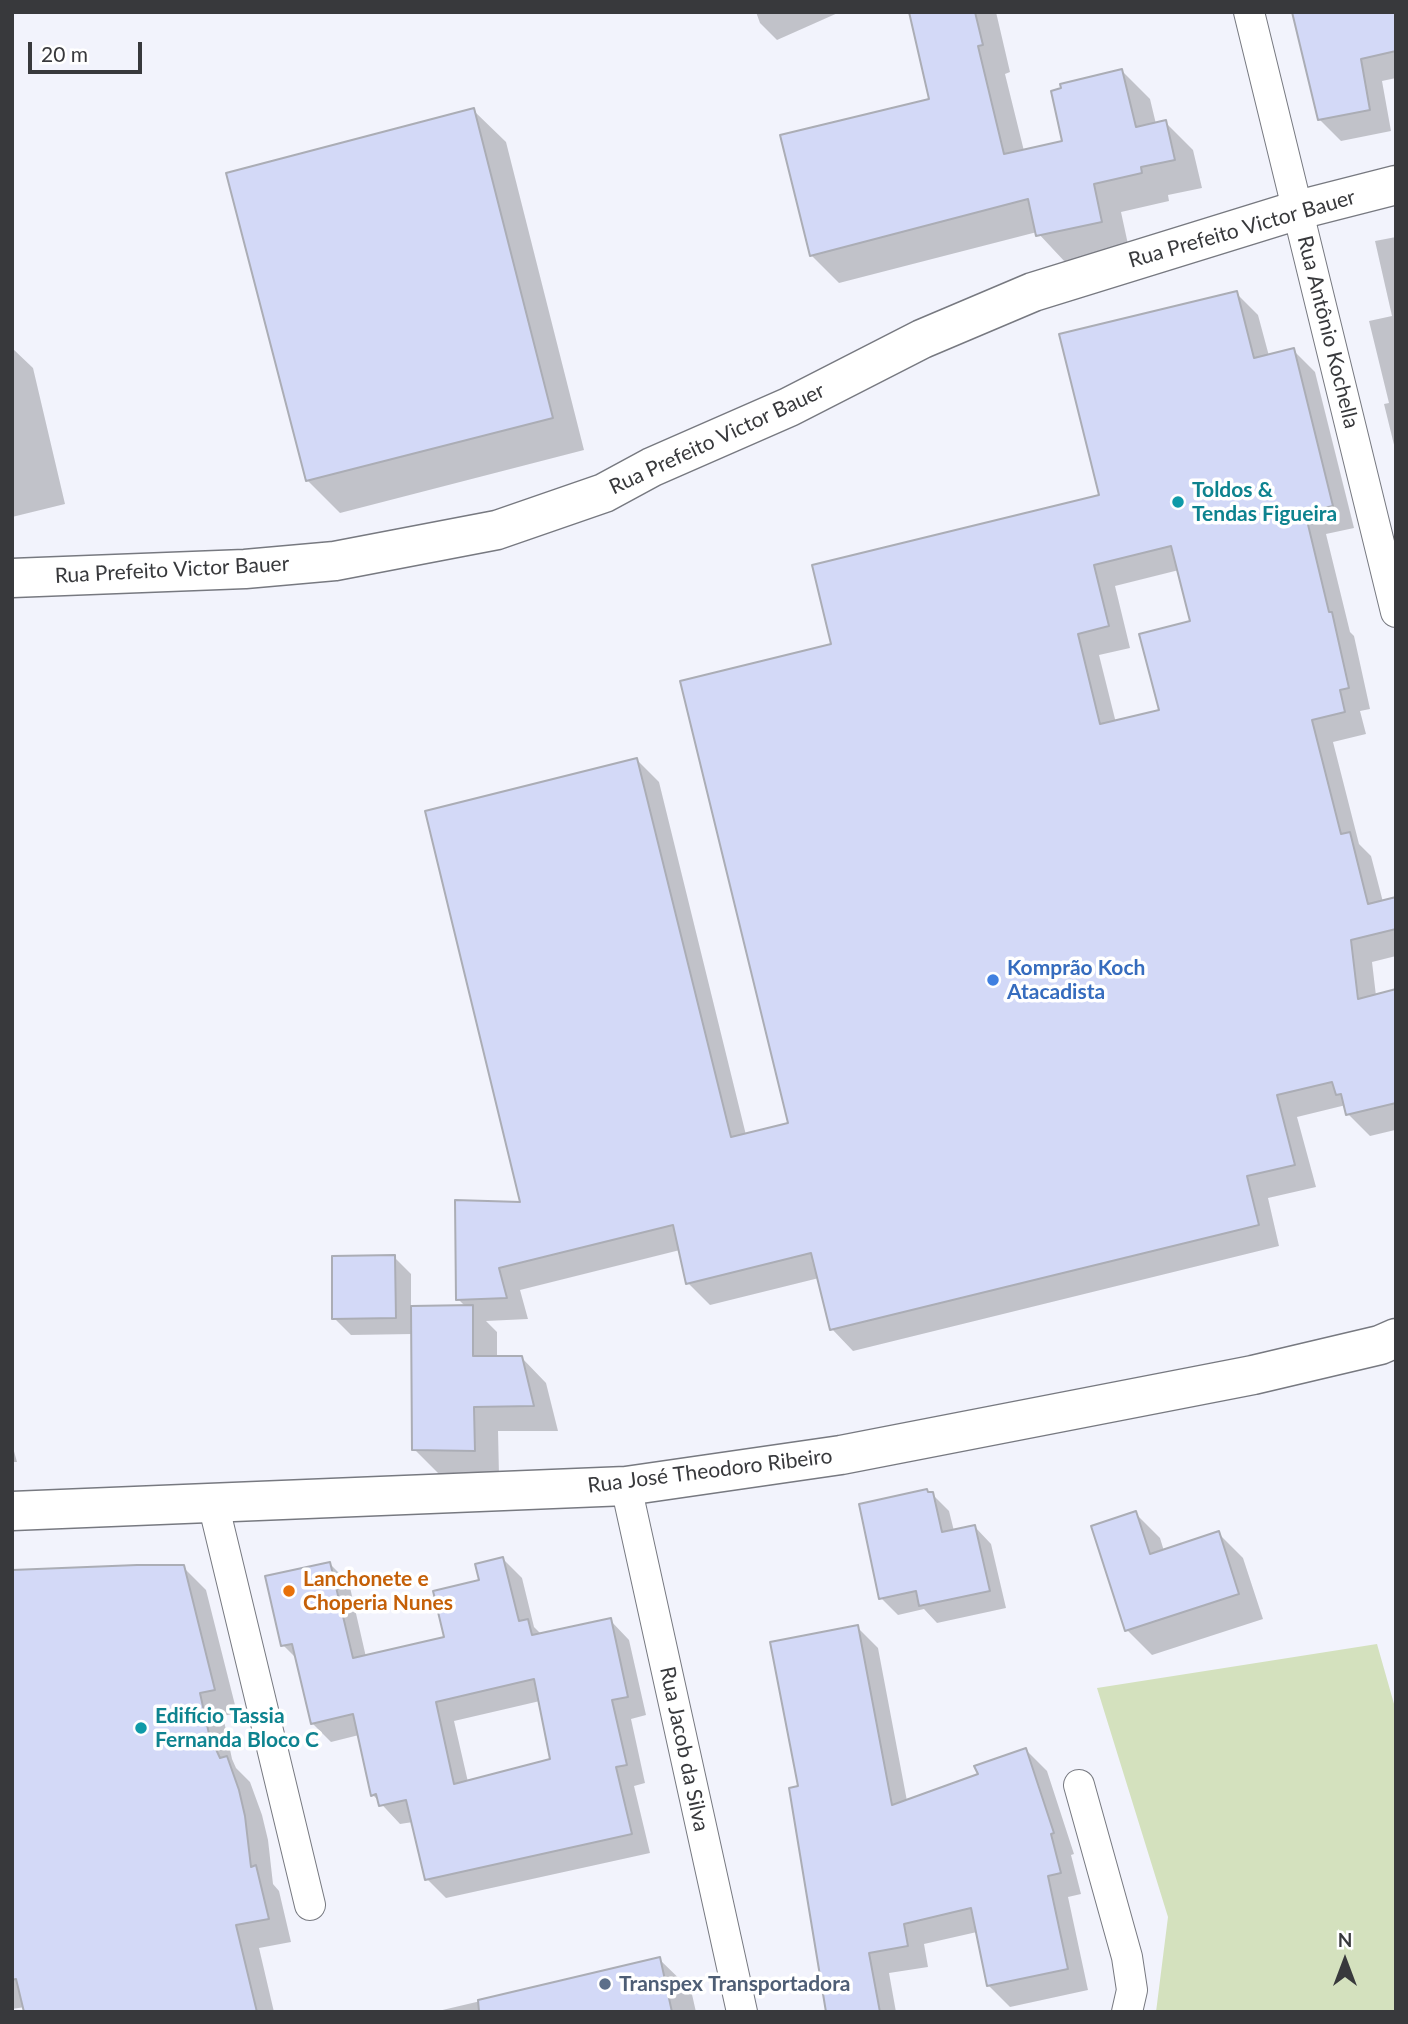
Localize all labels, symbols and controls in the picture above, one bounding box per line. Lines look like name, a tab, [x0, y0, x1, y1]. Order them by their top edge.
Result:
scale bar	[32, 28, 145, 72]
text: 20 m	[41, 41, 88, 66]
street label: Rua Prefeito Victor Bauer	[1126, 185, 1358, 273]
street label: Rua Antônio Kochella	[1292, 233, 1364, 431]
street label: Rua Prefeito Victor Bauer	[605, 378, 829, 500]
place label: Toldos & Tendas Figueira	[1192, 477, 1337, 527]
marker: Toldos & Tendas Figueira	[1170, 494, 1186, 510]
street label: Rua Prefeito Victor Bauer	[54, 551, 290, 589]
place label: Komprão Koch Atacadista	[1007, 955, 1145, 1005]
marker: Komprão Koch Atacadista	[985, 972, 1001, 988]
street label: Rua José Theodoro Ribeiro	[586, 1443, 834, 1499]
place label: Lanchonete e Choperia Nunes	[303, 1566, 453, 1616]
marker: Lanchonete e Choperia Nunes	[281, 1583, 297, 1599]
street label: Rua Jacob da Silva	[654, 1664, 714, 1834]
place label: Edifício Tassia Fernanda Bloco C	[155, 1703, 319, 1753]
marker: Edifício Tassia Fernanda Bloco C	[133, 1720, 149, 1736]
north arrow	[1310, 1926, 1380, 1996]
text: N	[1338, 1928, 1352, 1951]
place label: Transpex Transportadora	[619, 1971, 850, 1997]
marker: Transpex Transportadora	[597, 1976, 613, 1992]

